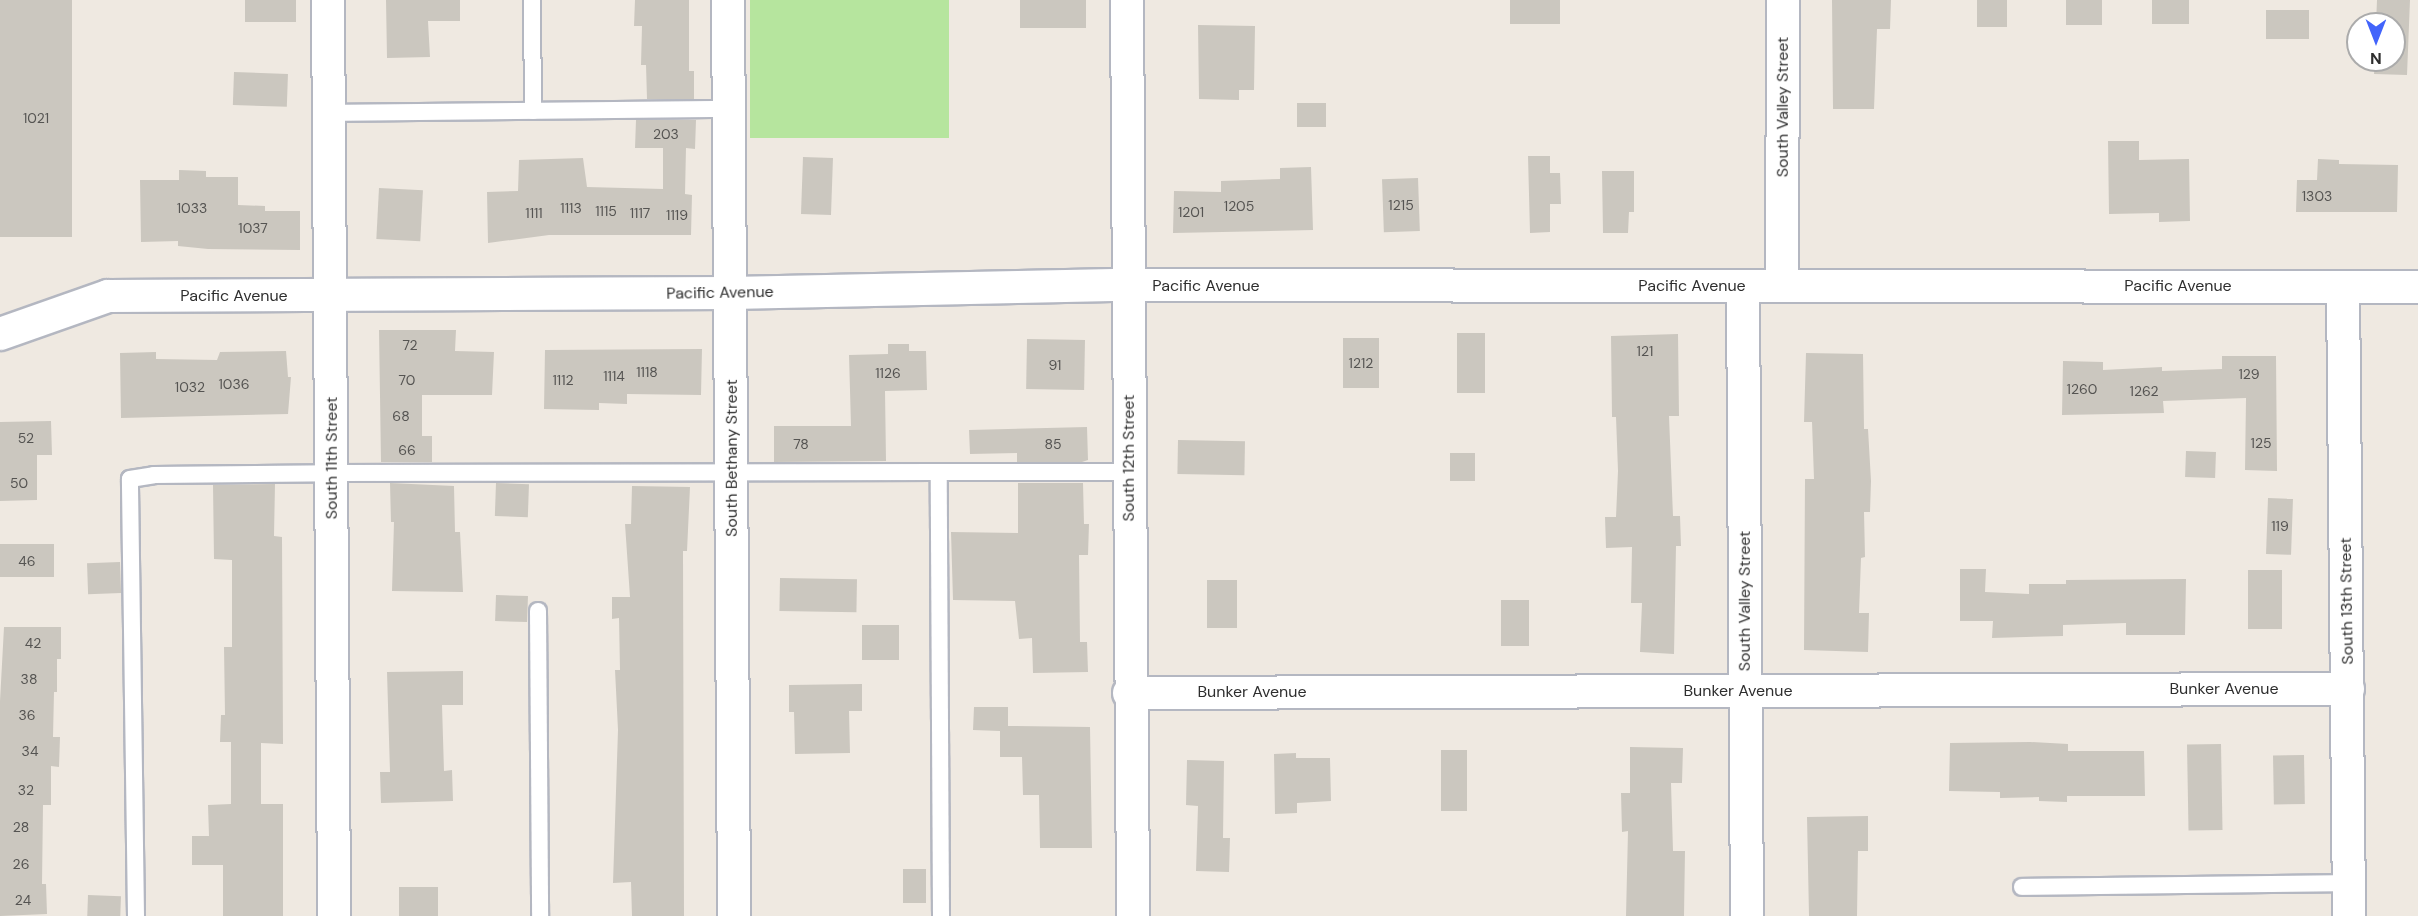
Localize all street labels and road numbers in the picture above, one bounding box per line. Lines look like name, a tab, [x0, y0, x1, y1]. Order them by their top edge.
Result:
street label: South Valley Street	[1773, 37, 1793, 177]
street label: Pacific Avenue	[1152, 276, 1260, 296]
street label: Pacific Avenue	[1638, 276, 1746, 296]
street label: Pacific Avenue	[2124, 276, 2232, 296]
street label: Pacific Avenue	[666, 282, 774, 304]
street label: Pacific Avenue	[180, 286, 288, 306]
street label: South Bethany Street	[722, 379, 742, 537]
street label: South 12th Street	[1119, 395, 1139, 521]
street label: South 11th Street	[322, 397, 342, 519]
street label: South Valley Street	[1735, 531, 1755, 671]
street label: South 13th Street	[2336, 537, 2358, 665]
street label: Bunker Avenue	[2169, 679, 2279, 699]
street label: Bunker Avenue	[1683, 681, 1793, 701]
street label: Bunker Avenue	[1197, 682, 1307, 702]

